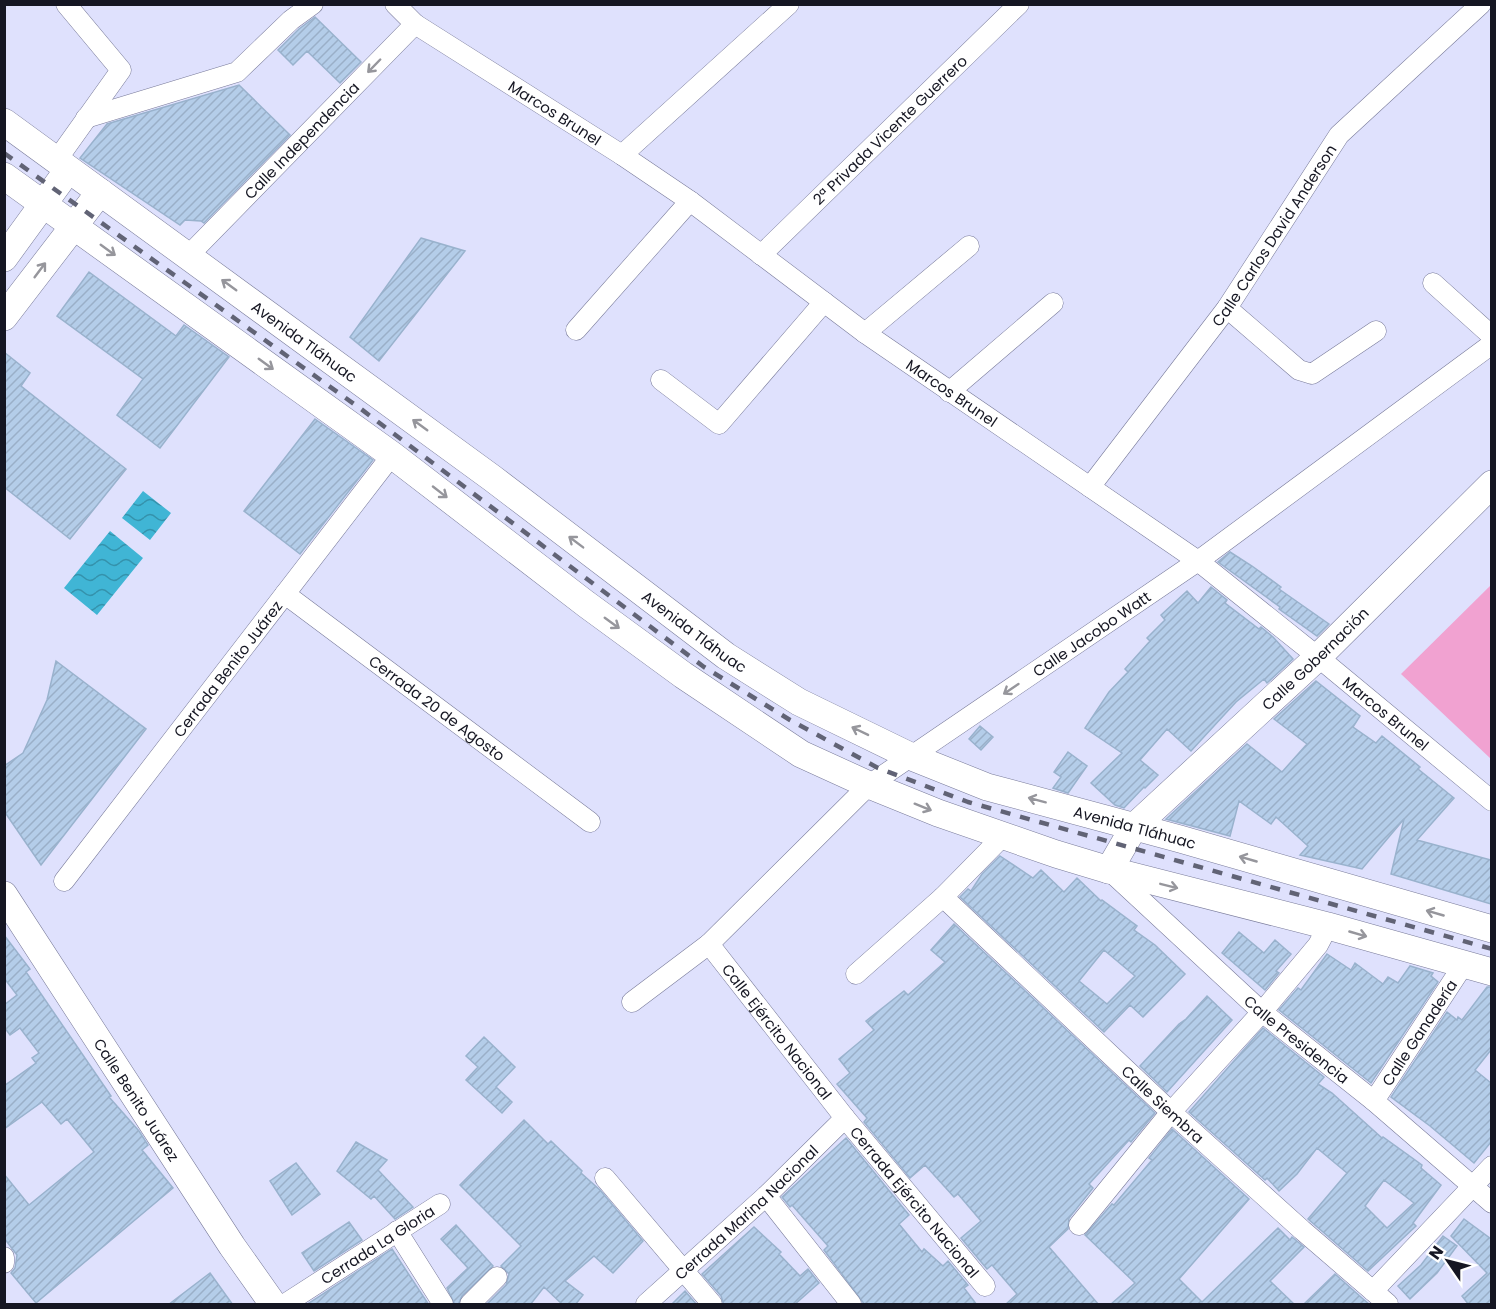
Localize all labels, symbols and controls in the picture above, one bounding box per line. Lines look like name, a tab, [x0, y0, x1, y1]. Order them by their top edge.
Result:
street label: 2ª Privada Vicente Guerrero	[808, 51, 972, 209]
one-way arrow	[367, 58, 382, 73]
street label: Marcos Brunel	[505, 75, 606, 150]
street label: Calle Independencia	[239, 77, 363, 203]
street label: Calle Carlos David Anderson	[1206, 140, 1341, 331]
one-way arrow	[99, 244, 115, 256]
one-way arrow	[34, 263, 46, 279]
one-way arrow	[221, 279, 237, 292]
street label: Avenida Tláhuac	[247, 296, 362, 387]
street label: Marcos Brunel	[902, 354, 1002, 431]
one-way arrow	[258, 358, 274, 370]
one-way arrow	[412, 419, 428, 432]
one-way arrow	[432, 485, 448, 498]
one-way arrow	[569, 536, 585, 548]
street label: Avenida Tláhuac	[638, 585, 751, 677]
street label: Calle Jacobo Watt	[1028, 586, 1155, 681]
street label: Cerrada Benito Juárez	[168, 596, 287, 741]
street label: Calle Gobernación	[1257, 602, 1373, 715]
one-way arrow	[603, 617, 619, 629]
street label: Cerrada 20 de Agosto	[365, 650, 510, 766]
street label: Marcos Brunel	[1338, 671, 1434, 755]
one-way arrow	[1004, 683, 1020, 695]
one-way arrow	[851, 725, 869, 737]
one-way arrow	[1028, 794, 1047, 806]
street label: Avenida Tláhuac	[1071, 800, 1199, 854]
one-way arrow	[914, 802, 932, 813]
one-way arrow	[1239, 853, 1258, 864]
one-way arrow	[1159, 880, 1178, 892]
one-way arrow	[1426, 906, 1445, 918]
one-way arrow	[1348, 929, 1367, 940]
street label: Calle Ejército Nacional	[718, 959, 837, 1104]
street label: Calle Ganadería	[1376, 975, 1462, 1090]
street label: Calle Presidencia	[1240, 990, 1354, 1088]
street label: Calle Benito Juárez	[89, 1034, 185, 1165]
street label: Calle Siembra	[1117, 1060, 1209, 1148]
street label: Cerrada Ejército Nacional	[846, 1122, 984, 1282]
street label: Cerrada Marina Nacional	[670, 1140, 823, 1284]
street label: Cerrada La Gloria	[316, 1200, 438, 1289]
north arrow	[1418, 1231, 1478, 1291]
text: N	[1423, 1241, 1449, 1264]

